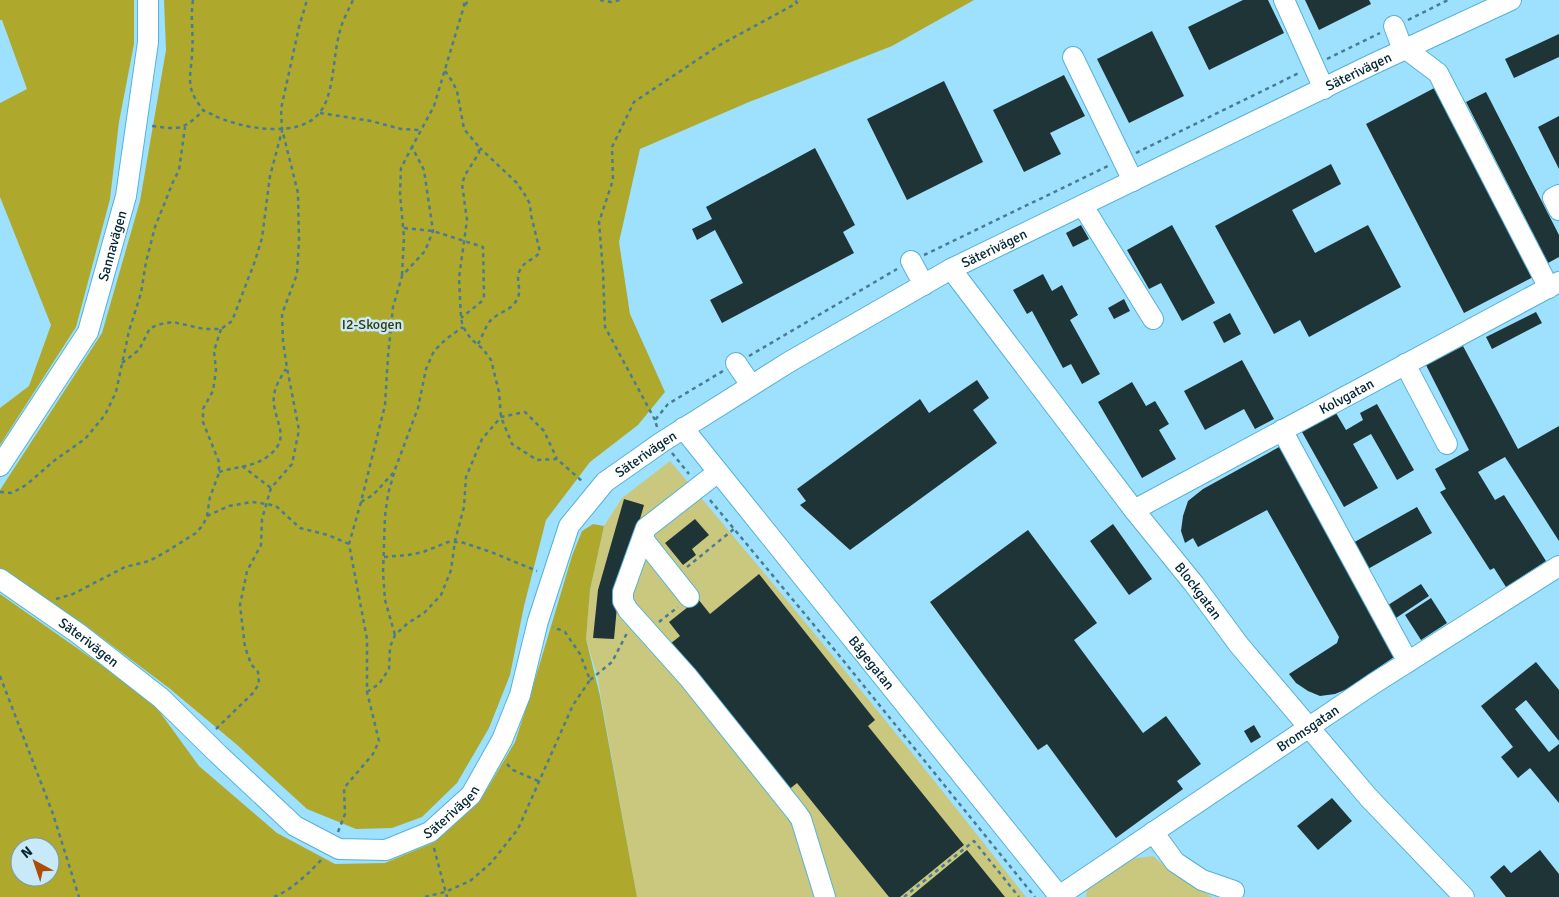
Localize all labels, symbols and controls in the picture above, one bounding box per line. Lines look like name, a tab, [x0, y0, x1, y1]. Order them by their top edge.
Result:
street label: Säterivägen	[1323, 49, 1394, 95]
street label: Sannavägen	[95, 209, 131, 283]
street label: Säterivägen	[959, 225, 1030, 272]
park label: I2-Skogen	[342, 316, 402, 333]
street label: Kolvgatan	[1316, 375, 1377, 418]
street label: Säterivägen	[612, 427, 680, 481]
street label: Blockgatan	[1171, 559, 1225, 623]
street label: Säterivägen	[55, 614, 122, 671]
street label: Bågegatan	[845, 633, 898, 693]
street label: Bromsgatan	[1273, 701, 1342, 756]
street label: Säterivägen	[421, 783, 484, 843]
north arrow	[10, 837, 60, 887]
text: N	[18, 843, 36, 862]

